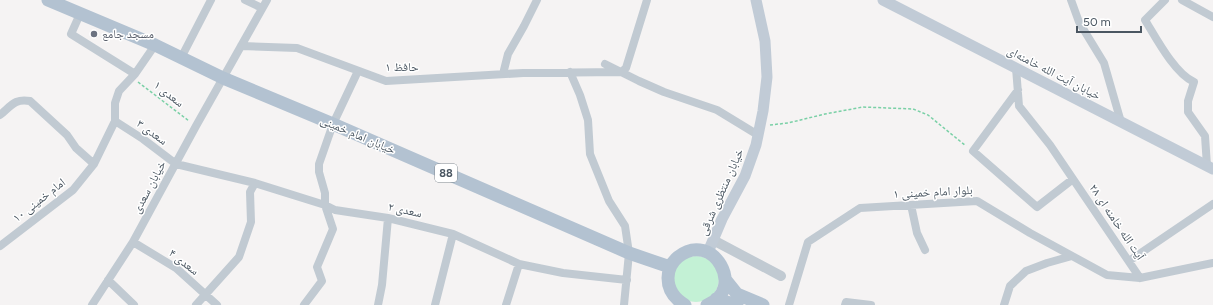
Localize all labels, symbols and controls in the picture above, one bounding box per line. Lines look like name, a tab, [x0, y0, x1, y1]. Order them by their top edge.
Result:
scale bar	[1077, 8, 1141, 34]
text: 50 m	[1083, 15, 1111, 29]
place label: مسجد جامع	[102, 27, 154, 41]
marker: مسجد جامع	[89, 29, 99, 39]
street label: خیابان آیت الله خامنه‌ای	[1005, 43, 1103, 103]
street label: حافظ ۱	[385, 60, 419, 74]
street label: سعدی ۱	[151, 78, 187, 110]
street label: خیابان امام خمینی	[318, 113, 398, 158]
street label: سعدی ۳	[134, 116, 170, 148]
street label: خیابان منتظری شرقی	[696, 146, 747, 238]
street label: خیابان سعدی	[129, 158, 169, 216]
road number: 88	[435, 164, 457, 182]
street label: امام خمینی ۱۰	[10, 175, 69, 226]
street label: آیت الله خامنه ای ۲۸	[1086, 181, 1148, 264]
street label: بلوار امام خمینی ۱	[893, 183, 973, 202]
street label: سعدی ۲	[387, 200, 423, 220]
street label: سعدی ۴	[166, 246, 202, 278]

